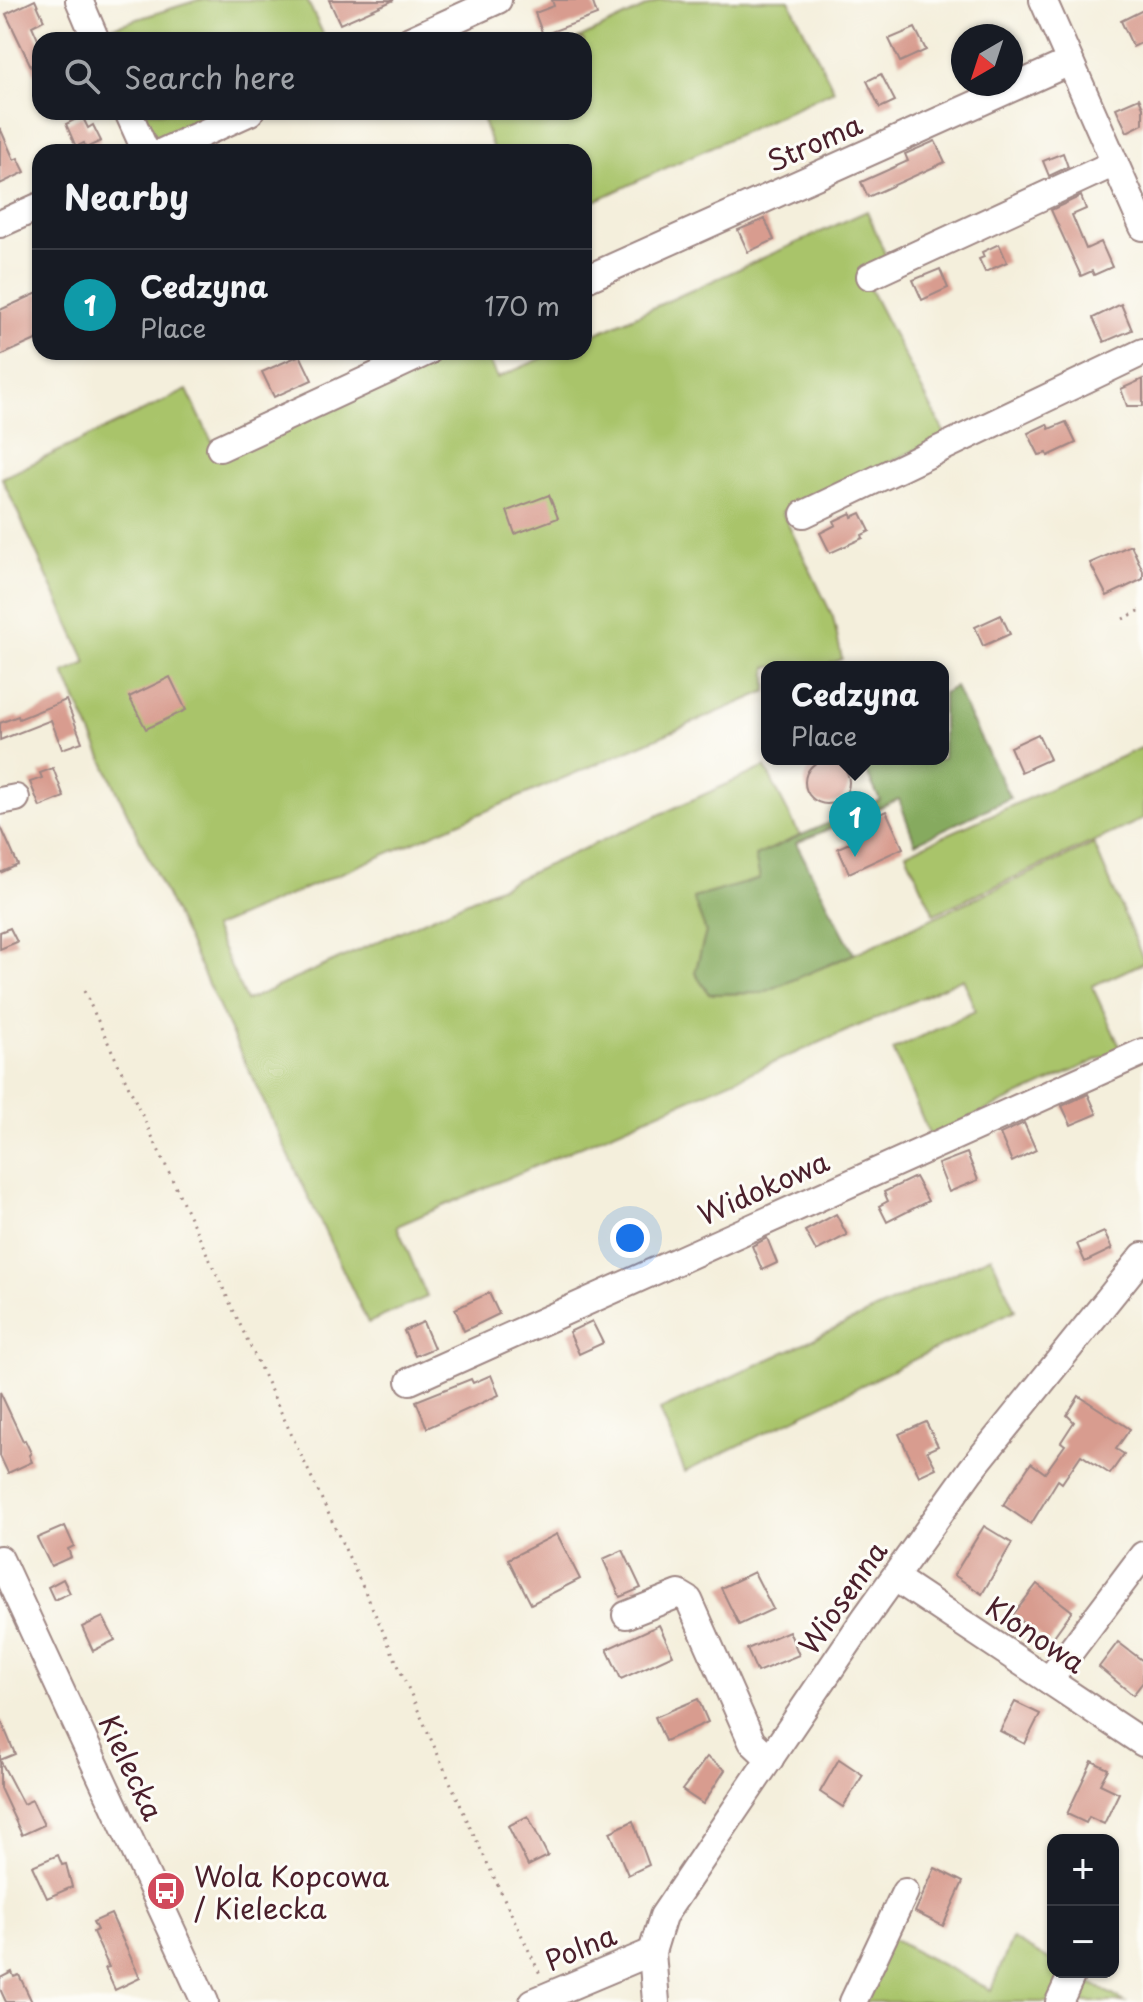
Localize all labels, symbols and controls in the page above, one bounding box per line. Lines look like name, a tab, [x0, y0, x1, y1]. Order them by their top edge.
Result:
north arrow	[951, 24, 1023, 96]
search box	[32, 32, 592, 120]
icon: search	[60, 54, 104, 98]
text: Search here	[124, 54, 296, 99]
street label: Stroma	[760, 102, 869, 182]
text: Nearby	[64, 170, 189, 222]
text: Cedzyna	[140, 263, 268, 308]
text: 1	[84, 286, 96, 325]
text: 170 m	[485, 286, 560, 325]
text: Place	[140, 308, 206, 347]
popup	[761, 661, 949, 765]
text: Cedzyna	[791, 671, 919, 716]
text: Place	[791, 716, 857, 755]
pin: 1	[829, 791, 881, 857]
street label: Widokowa	[690, 1139, 836, 1235]
your location	[610, 1218, 650, 1258]
street label: Wiosenna	[787, 1531, 897, 1663]
street label: Klonowa	[978, 1585, 1095, 1683]
street label: Kielecka	[89, 1707, 176, 1828]
map controls	[1047, 1834, 1119, 1978]
button: +	[1047, 1834, 1119, 1906]
place label: Wola Kopcowa / Kielecka	[194, 1854, 390, 1929]
bus stop icon: Wola Kopcowa / Kielecka	[145, 1870, 187, 1912]
button: −	[1047, 1906, 1119, 1978]
street label: Polna	[538, 1913, 623, 1981]

